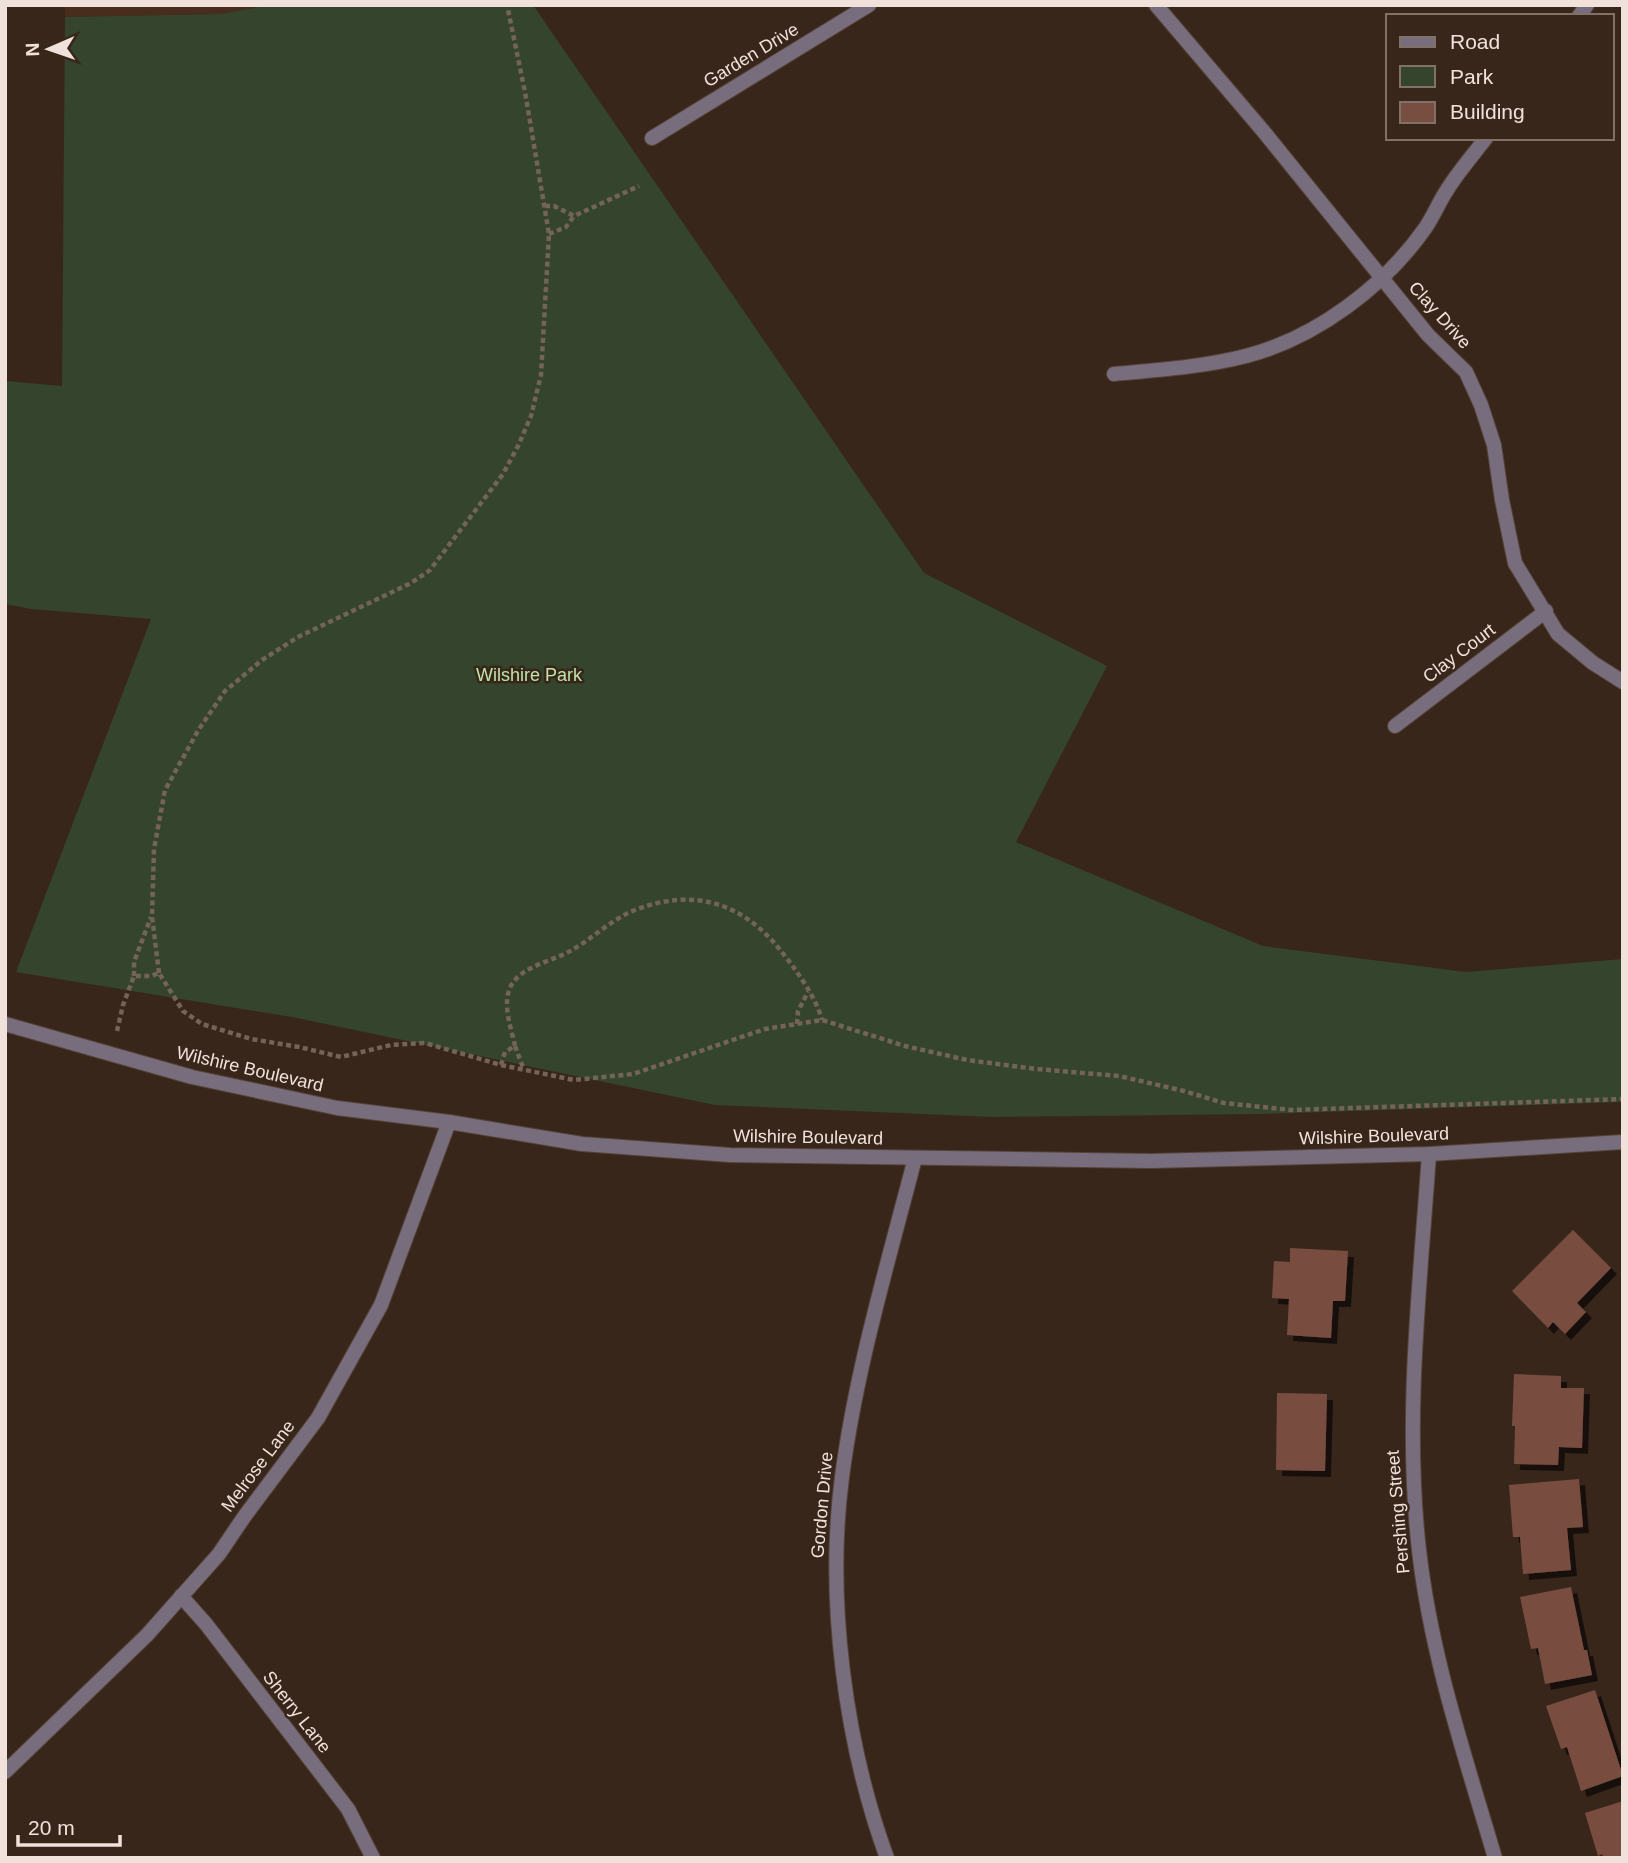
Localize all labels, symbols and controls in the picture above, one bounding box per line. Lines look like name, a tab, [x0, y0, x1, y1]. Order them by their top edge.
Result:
north arrow	[14, 14, 84, 84]
legend	[1386, 14, 1614, 140]
street label: Garden Drive	[700, 19, 802, 91]
text: Road	[1450, 30, 1500, 53]
text: N	[22, 42, 43, 57]
text: Park	[1450, 65, 1494, 88]
text: Building	[1450, 100, 1525, 123]
street label: Clay Drive	[1405, 277, 1475, 353]
street label: Clay Court	[1419, 619, 1499, 687]
park label: Wilshire Park	[476, 665, 583, 685]
street label: Wilshire Boulevard	[175, 1042, 325, 1096]
street label: Wilshire Boulevard	[1299, 1123, 1449, 1149]
street label: Wilshire Boulevard	[733, 1126, 883, 1148]
street label: Melrose Lane	[217, 1416, 299, 1516]
street label: Pershing Street	[1383, 1449, 1413, 1575]
street label: Gordon Drive	[807, 1451, 837, 1559]
street label: Sherry Lane	[259, 1667, 335, 1757]
scale bar	[18, 1804, 119, 1848]
text: 20 m	[28, 1816, 75, 1839]

